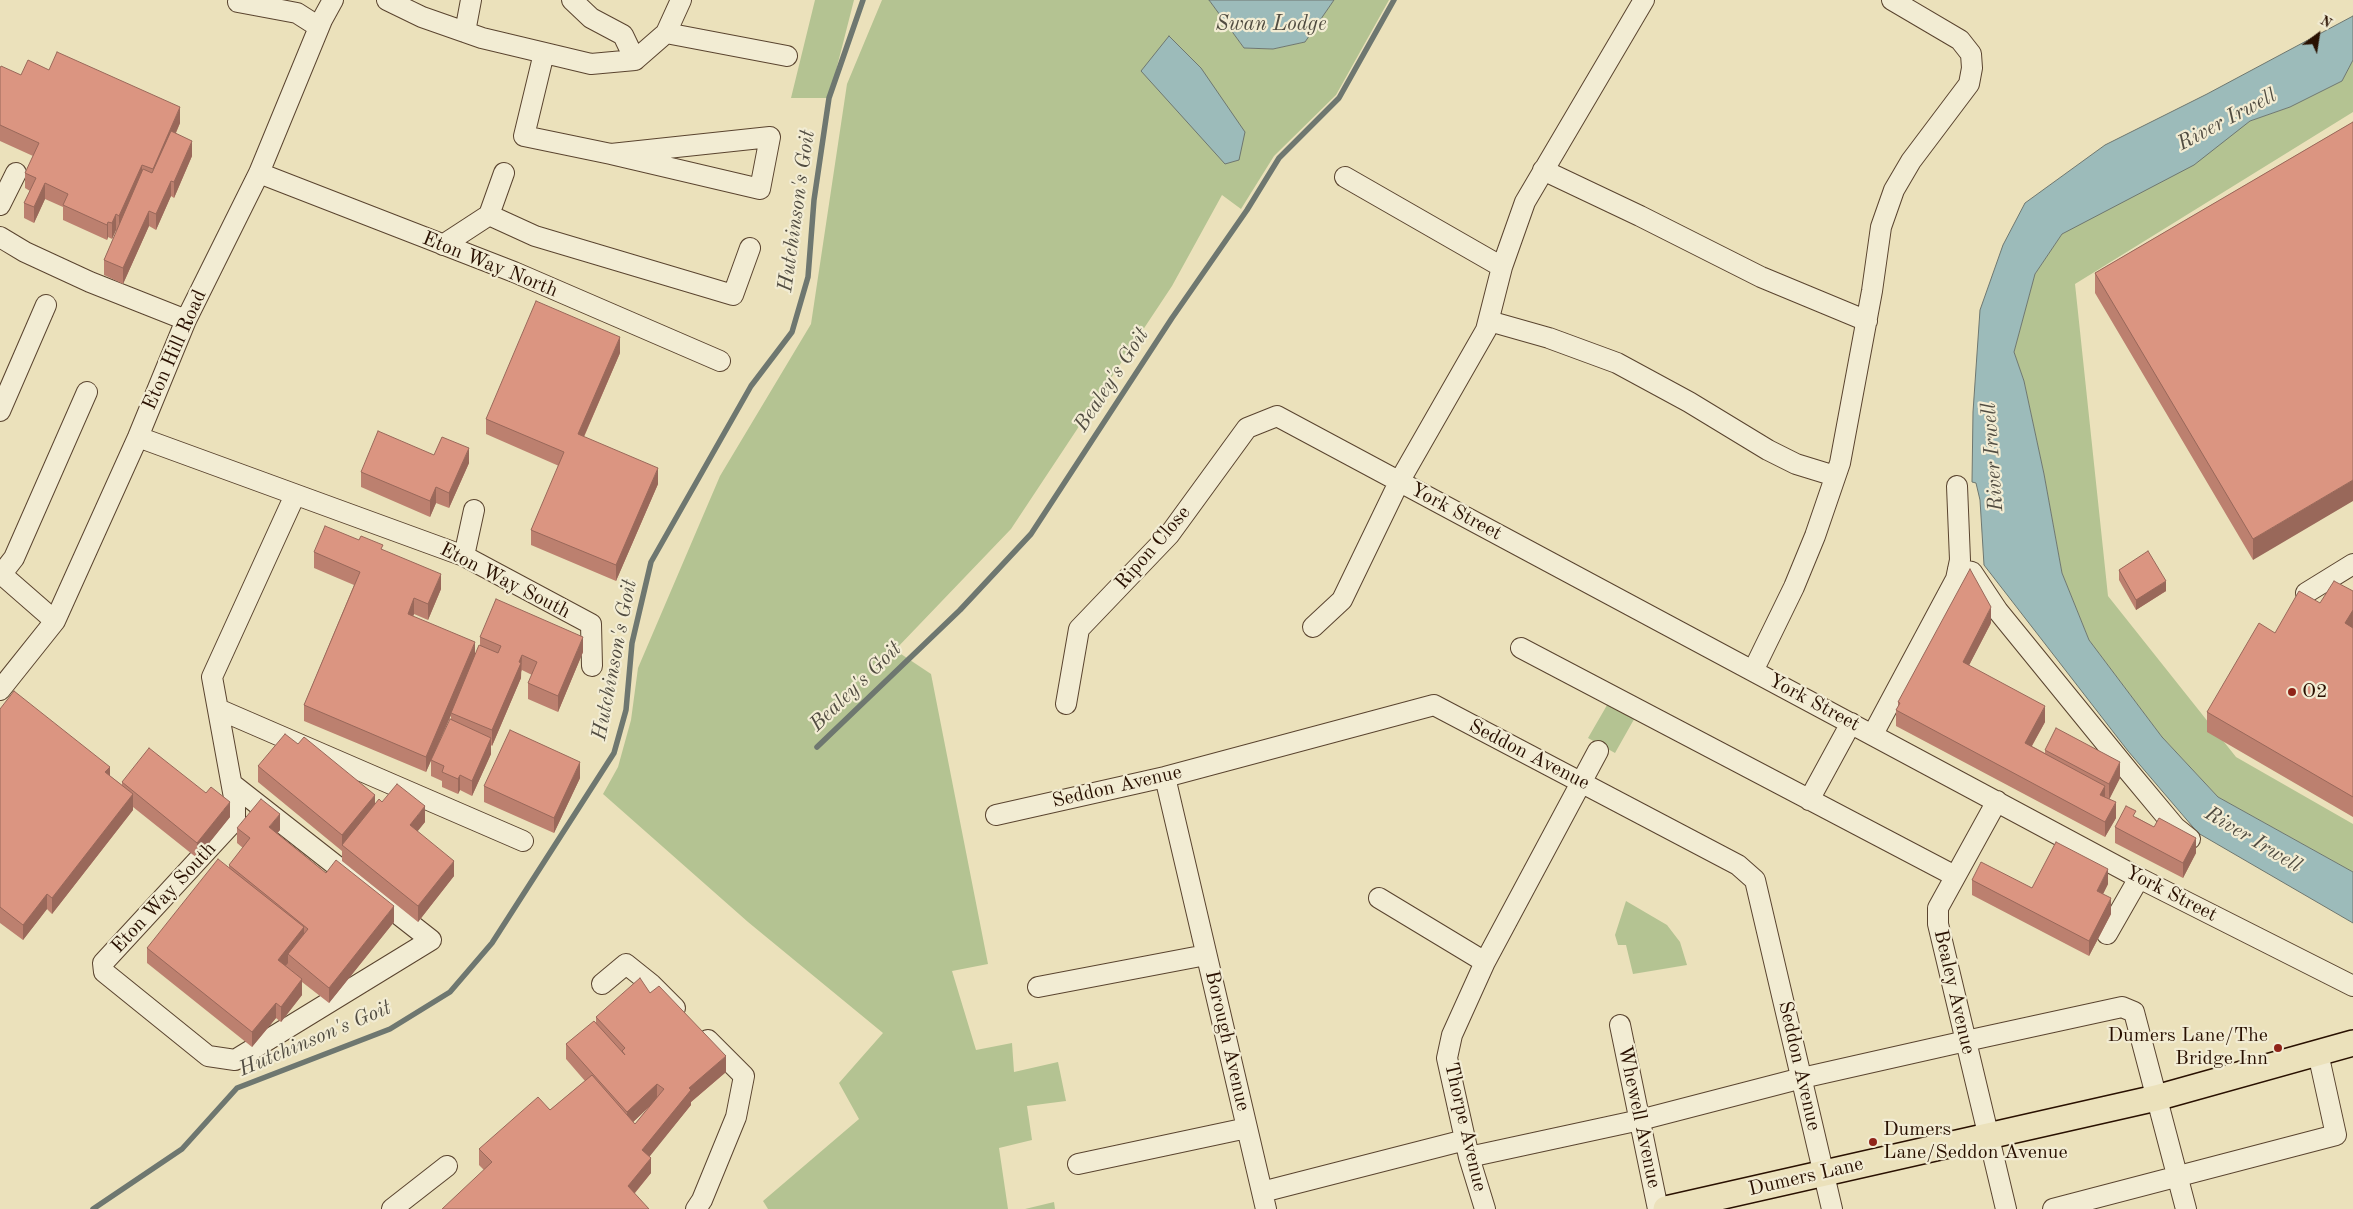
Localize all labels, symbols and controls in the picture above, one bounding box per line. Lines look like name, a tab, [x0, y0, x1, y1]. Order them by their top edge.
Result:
north arrow	[2293, 10, 2343, 60]
water label: Swan Lodge	[1215, 11, 1327, 37]
text: N	[2318, 13, 2334, 31]
water label: River Irwell	[2173, 83, 2281, 157]
water label: Hutchinson's Goit	[773, 128, 821, 294]
street label: Eton Way North	[419, 227, 561, 303]
street label: Eton Hill Road	[138, 286, 212, 414]
water label: Bealey's Goit	[1069, 323, 1155, 437]
water label: River Irwell	[1977, 402, 2009, 512]
street label: York Street	[1406, 478, 1506, 546]
street label: Ripon Close	[1110, 501, 1196, 595]
street label: Eton Way South	[436, 538, 574, 624]
water label: Hutchinson's Goit	[587, 577, 643, 743]
water label: Bealey's Goit	[805, 637, 907, 737]
street label: York Street	[1764, 669, 1864, 737]
place label: O2	[2302, 680, 2328, 704]
marker: O2	[2286, 686, 2298, 698]
street label: Seddon Avenue	[1465, 714, 1593, 796]
street label: Seddon Avenue	[1050, 760, 1184, 814]
water label: River Irwell	[2200, 801, 2306, 879]
street label: Eton Way South	[106, 837, 222, 959]
street label: York Street	[2121, 861, 2221, 927]
street label: Bealey Avenue	[1928, 927, 1980, 1057]
street label: Borough Avenue	[1199, 968, 1255, 1114]
water label: Hutchinson's Goit	[235, 995, 395, 1083]
street label: Seddon Avenue	[1772, 999, 1826, 1133]
place label: Dumers Lane/The Bridge Inn	[2108, 1024, 2268, 1071]
marker: Dumers Lane/The Bridge Inn	[2272, 1042, 2284, 1054]
street label: Whewell Avenue	[1612, 1044, 1666, 1190]
street label: Thorpe Avenue	[1438, 1060, 1492, 1194]
place label: Dumers Lane/Seddon Avenue	[1883, 1118, 2068, 1165]
marker: Dumers Lane/Seddon Avenue	[1867, 1136, 1879, 1148]
street label: Dumers Lane	[1746, 1152, 1866, 1202]

